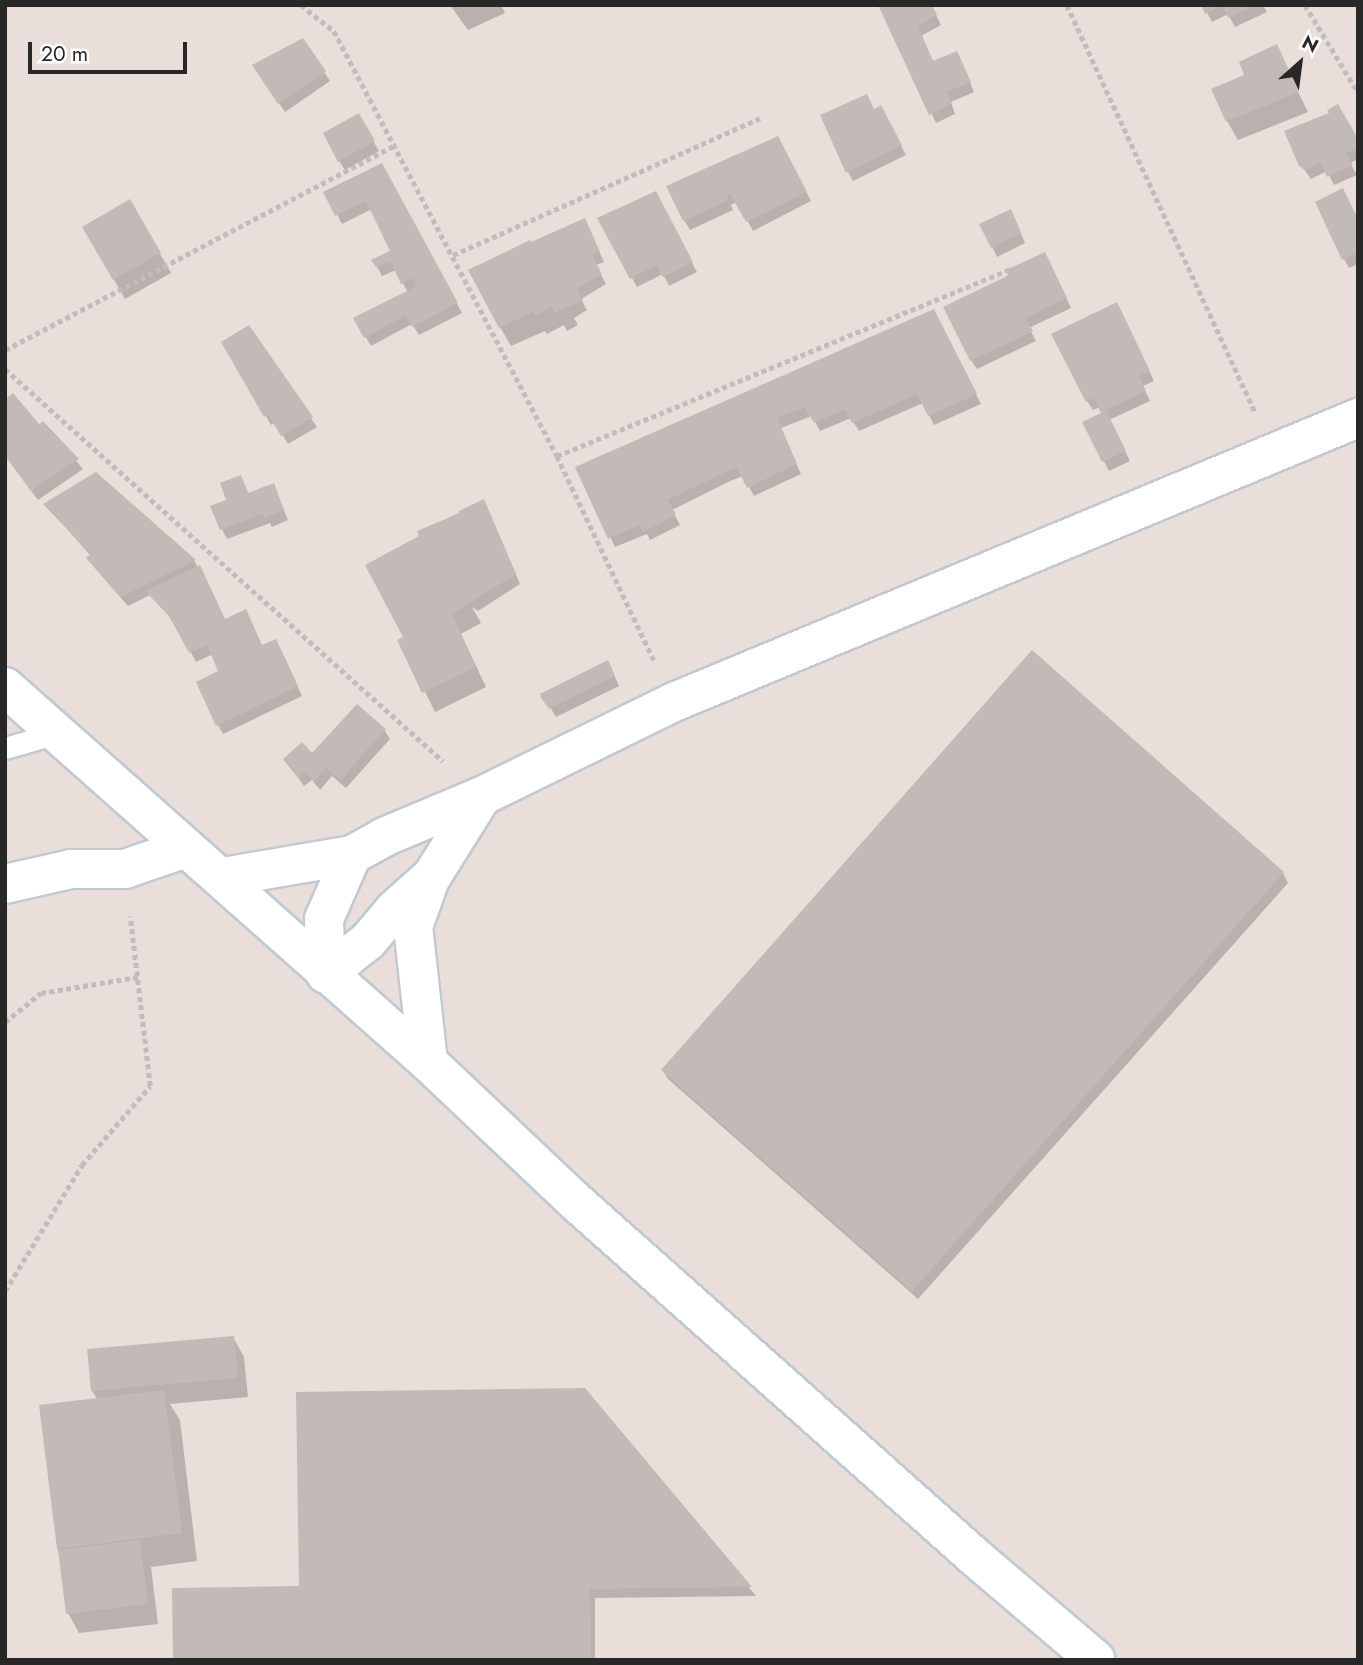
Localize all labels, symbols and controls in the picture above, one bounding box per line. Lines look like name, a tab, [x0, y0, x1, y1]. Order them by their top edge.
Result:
scale bar	[32, 28, 191, 72]
north arrow	[1265, 28, 1335, 98]
text: N	[1297, 29, 1323, 59]
text: 20 m	[41, 39, 88, 69]

